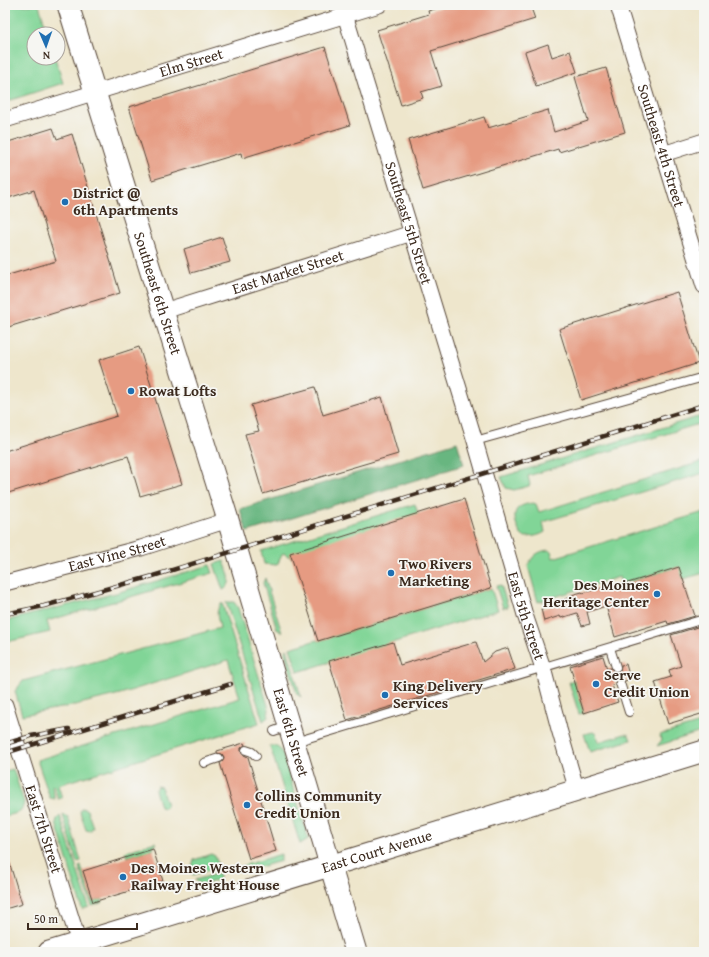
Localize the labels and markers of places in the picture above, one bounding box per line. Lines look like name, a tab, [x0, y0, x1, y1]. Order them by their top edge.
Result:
place label: District @ 6th Apartments	[73, 182, 178, 220]
marker: District @ 6th Apartments	[60, 197, 70, 207]
place label: Rowat Lofts	[139, 380, 216, 401]
marker: Rowat Lofts	[126, 386, 136, 396]
place label: Two Rivers Marketing	[399, 553, 472, 591]
marker: Two Rivers Marketing	[386, 568, 396, 578]
place label: Des Moines Heritage Center	[543, 574, 649, 612]
marker: Des Moines Heritage Center	[652, 589, 662, 599]
place label: Serve Credit Union	[604, 664, 689, 702]
place label: King Delivery Services	[393, 675, 483, 713]
marker: Serve Credit Union	[591, 679, 601, 689]
marker: King Delivery Services	[380, 690, 390, 700]
place label: Collins Community Credit Union	[255, 785, 382, 823]
marker: Collins Community Credit Union	[242, 800, 252, 810]
place label: Des Moines Western Railway Freight House	[131, 857, 280, 895]
marker: Des Moines Western Railway Freight House	[118, 872, 128, 882]

